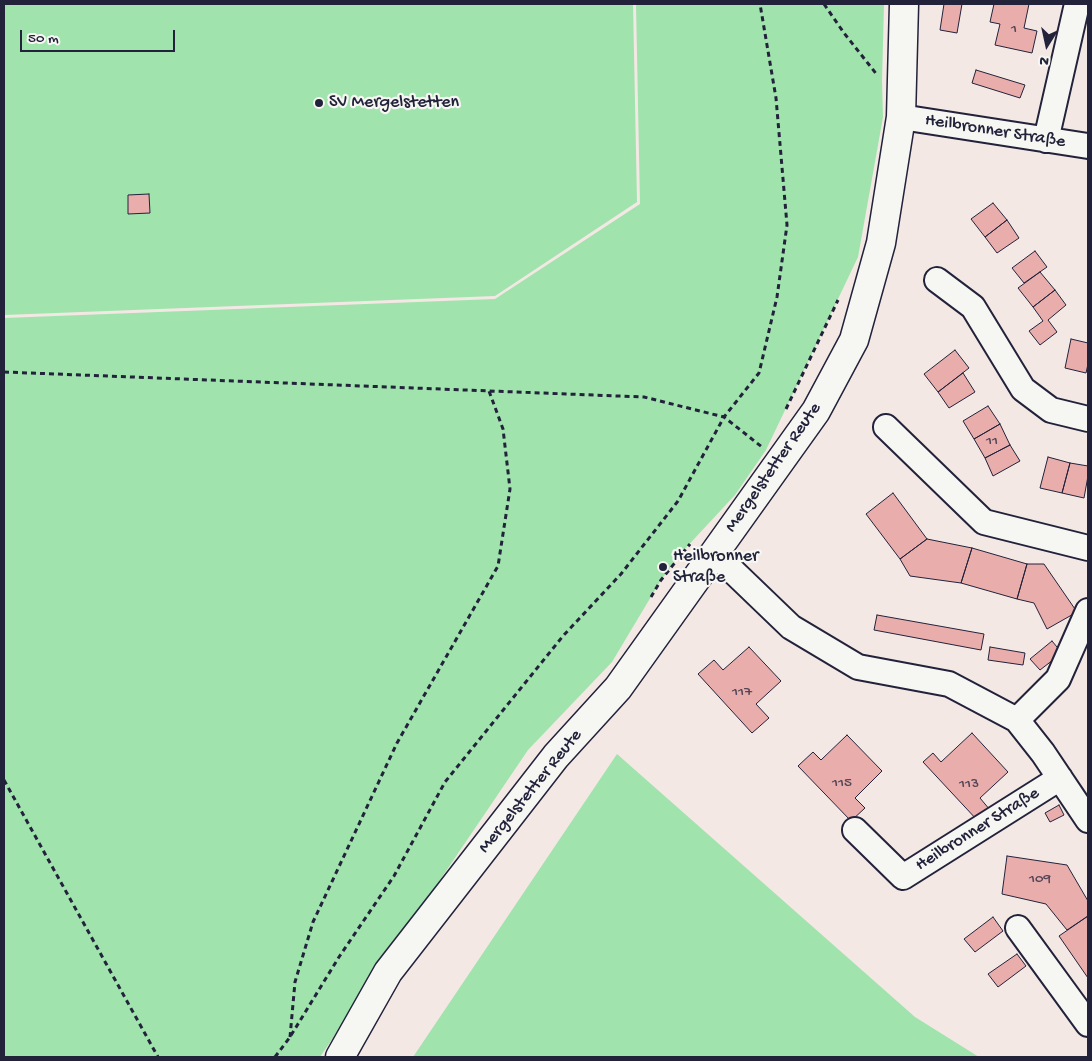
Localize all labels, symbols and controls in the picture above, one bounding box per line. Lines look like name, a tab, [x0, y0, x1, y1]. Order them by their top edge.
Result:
scale bar	[22, 20, 178, 52]
north arrow	[1022, 20, 1072, 70]
house number: 1	[1011, 21, 1017, 39]
text: 50 m	[28, 30, 59, 48]
text: N	[1038, 51, 1050, 69]
place label: SV Mergelstetten	[329, 92, 459, 114]
marker: SV Mergelstetten	[313, 97, 325, 109]
street label: Heilbronner Straße	[923, 110, 1067, 154]
street label: Mergelstetter Reute	[721, 399, 827, 537]
house number: 11	[986, 433, 998, 451]
place label: Heilbronner Straße	[673, 546, 758, 588]
marker: Heilbronner Straße	[657, 561, 669, 573]
house number: 117	[732, 684, 752, 702]
street label: Mergelstetter Reute	[474, 726, 588, 858]
house number: 115	[832, 775, 852, 793]
house number: 113	[959, 776, 979, 794]
street label: Heilbronner Straße	[912, 783, 1044, 877]
house number: 109	[1029, 871, 1051, 889]

